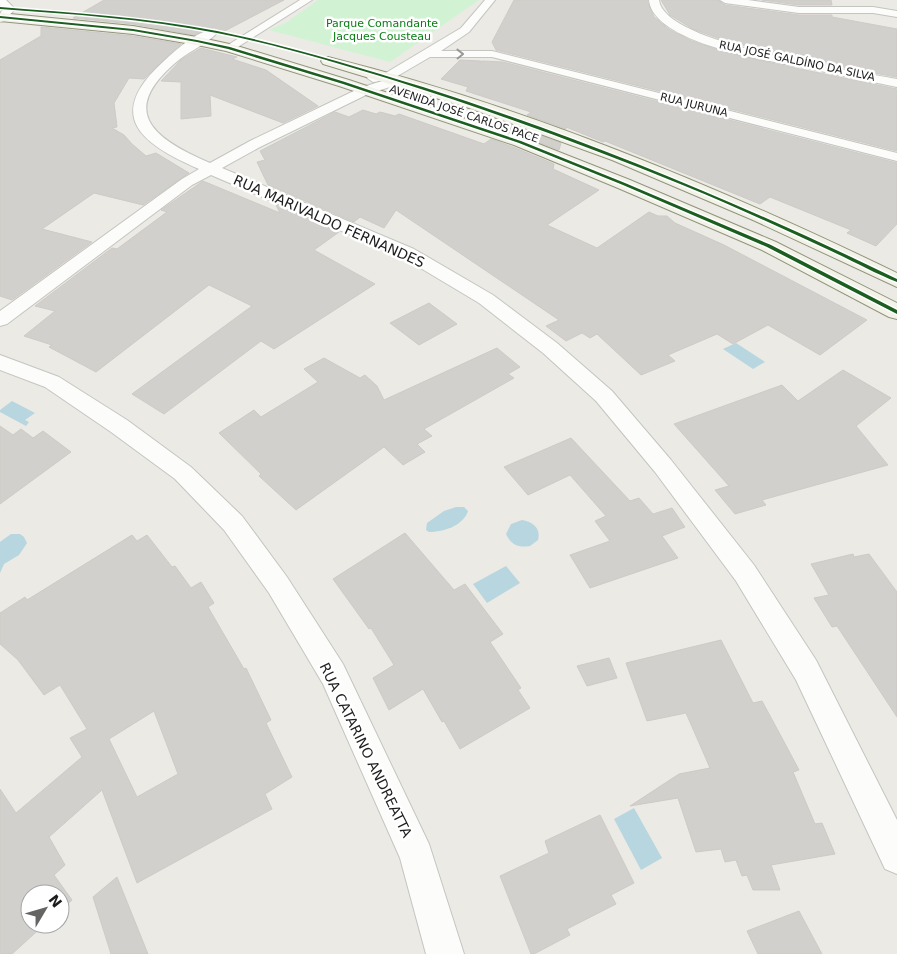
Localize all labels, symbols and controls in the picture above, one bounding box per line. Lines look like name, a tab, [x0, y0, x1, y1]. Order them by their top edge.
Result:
park label: Parque Comandante Jacques Cousteau	[326, 17, 438, 43]
street label: RUA JOSÉ GALDÍNO DA SILVA	[718, 38, 877, 84]
one-way arrow	[456, 49, 464, 59]
street label: AVENIDA JOSÉ CARLOS PACE	[388, 82, 540, 146]
street label: RUA JURUNA	[659, 90, 730, 120]
street label: RUA MARIVALDO FERNANDES	[231, 171, 427, 271]
street label: RUA CATARINO ANDREATTA	[317, 660, 416, 840]
north arrow	[20, 884, 70, 934]
text: N	[45, 891, 65, 911]

